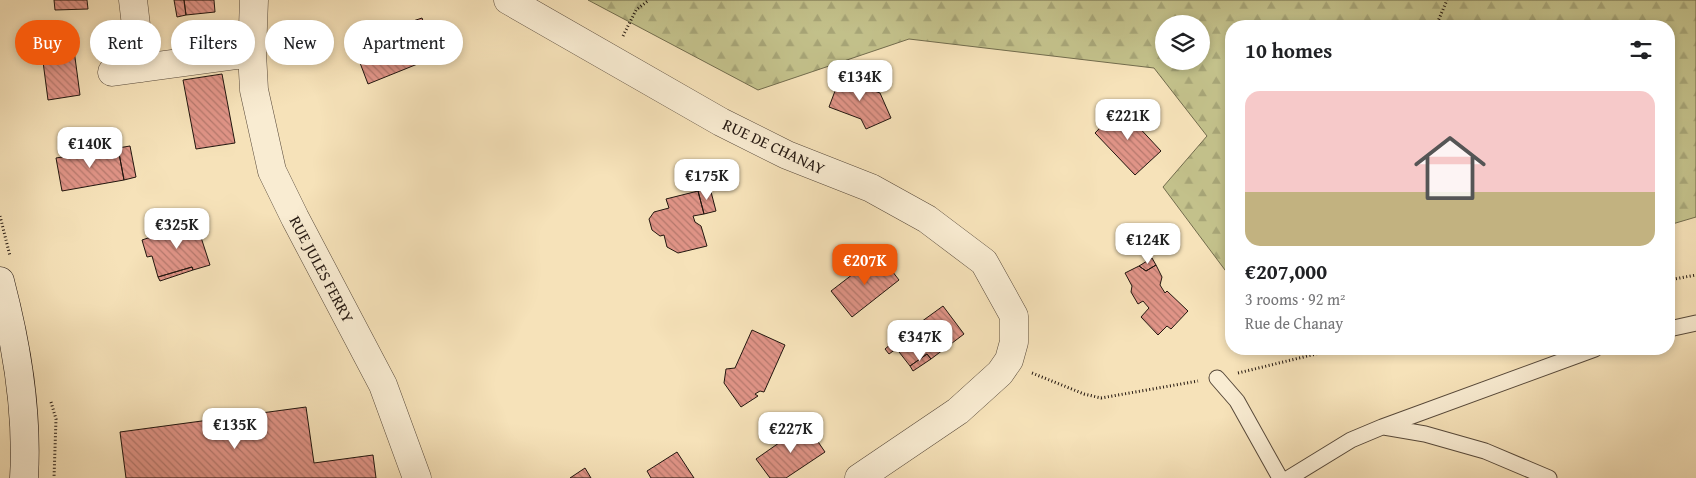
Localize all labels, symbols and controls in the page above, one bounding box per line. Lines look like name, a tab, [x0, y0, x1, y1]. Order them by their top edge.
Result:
map controls	[1155, 15, 1210, 70]
button: layers	[1155, 15, 1210, 70]
chip: Buy	[15, 20, 80, 65]
chip: Rent	[90, 20, 161, 65]
chip: Filters	[171, 20, 255, 65]
chip: New	[265, 20, 334, 65]
chip: Apartment	[344, 20, 463, 65]
text: 10 homes	[1245, 35, 1332, 66]
icon: filters	[1627, 36, 1655, 64]
pin: €134K	[825, 59, 895, 102]
text: €134K	[838, 64, 882, 88]
pin: €221K	[1093, 98, 1163, 141]
text: €221K	[1106, 103, 1150, 127]
street label: RUE DE CHANAY	[719, 112, 829, 180]
icon: home	[1405, 123, 1495, 213]
pin: €140K	[55, 126, 125, 169]
text: €140K	[68, 131, 112, 155]
pin: €175K	[672, 158, 742, 201]
text: €175K	[685, 163, 729, 187]
pin: €325K	[142, 208, 212, 250]
street label: RUE JULES FERRY	[284, 211, 360, 327]
text: €325K	[155, 212, 199, 236]
pin: €124K	[1113, 222, 1183, 265]
text: €124K	[1126, 227, 1170, 251]
pin: €207K	[830, 244, 900, 286]
text: €207K	[843, 248, 887, 272]
text: €207,000	[1245, 256, 1327, 287]
text: 3 rooms · 92 m²	[1245, 287, 1345, 311]
text: Rue de Chanay	[1245, 311, 1343, 335]
pin: €347K	[885, 320, 955, 362]
text: €347K	[898, 324, 942, 348]
pin: €135K	[200, 408, 270, 450]
text: €135K	[213, 412, 257, 436]
pin: €227K	[756, 412, 826, 454]
text: €227K	[769, 416, 813, 440]

